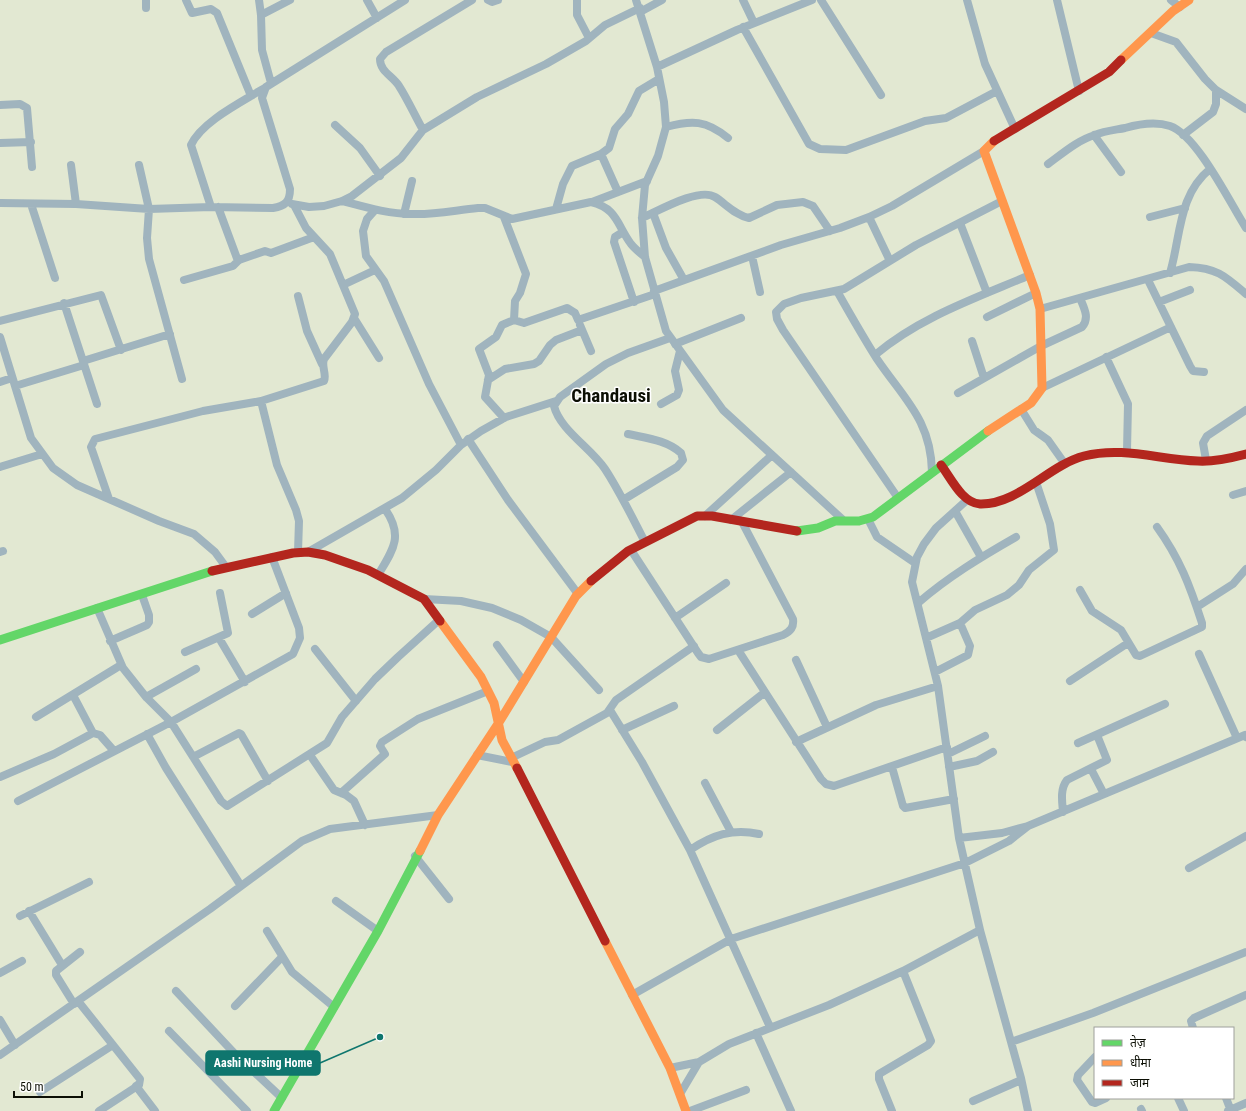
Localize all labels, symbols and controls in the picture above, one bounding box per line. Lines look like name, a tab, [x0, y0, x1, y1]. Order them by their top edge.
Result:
district label: Chandausi	[571, 384, 651, 407]
legend	[1094, 1027, 1234, 1099]
text: तेज़	[1130, 1035, 1147, 1050]
callout: Aashi Nursing Home	[206, 1051, 320, 1075]
text: धीमा	[1130, 1055, 1152, 1070]
text: Aashi Nursing Home	[214, 1056, 312, 1070]
scale bar	[14, 1073, 82, 1099]
text: जाम	[1130, 1076, 1150, 1090]
text: 50 m	[20, 1080, 44, 1094]

